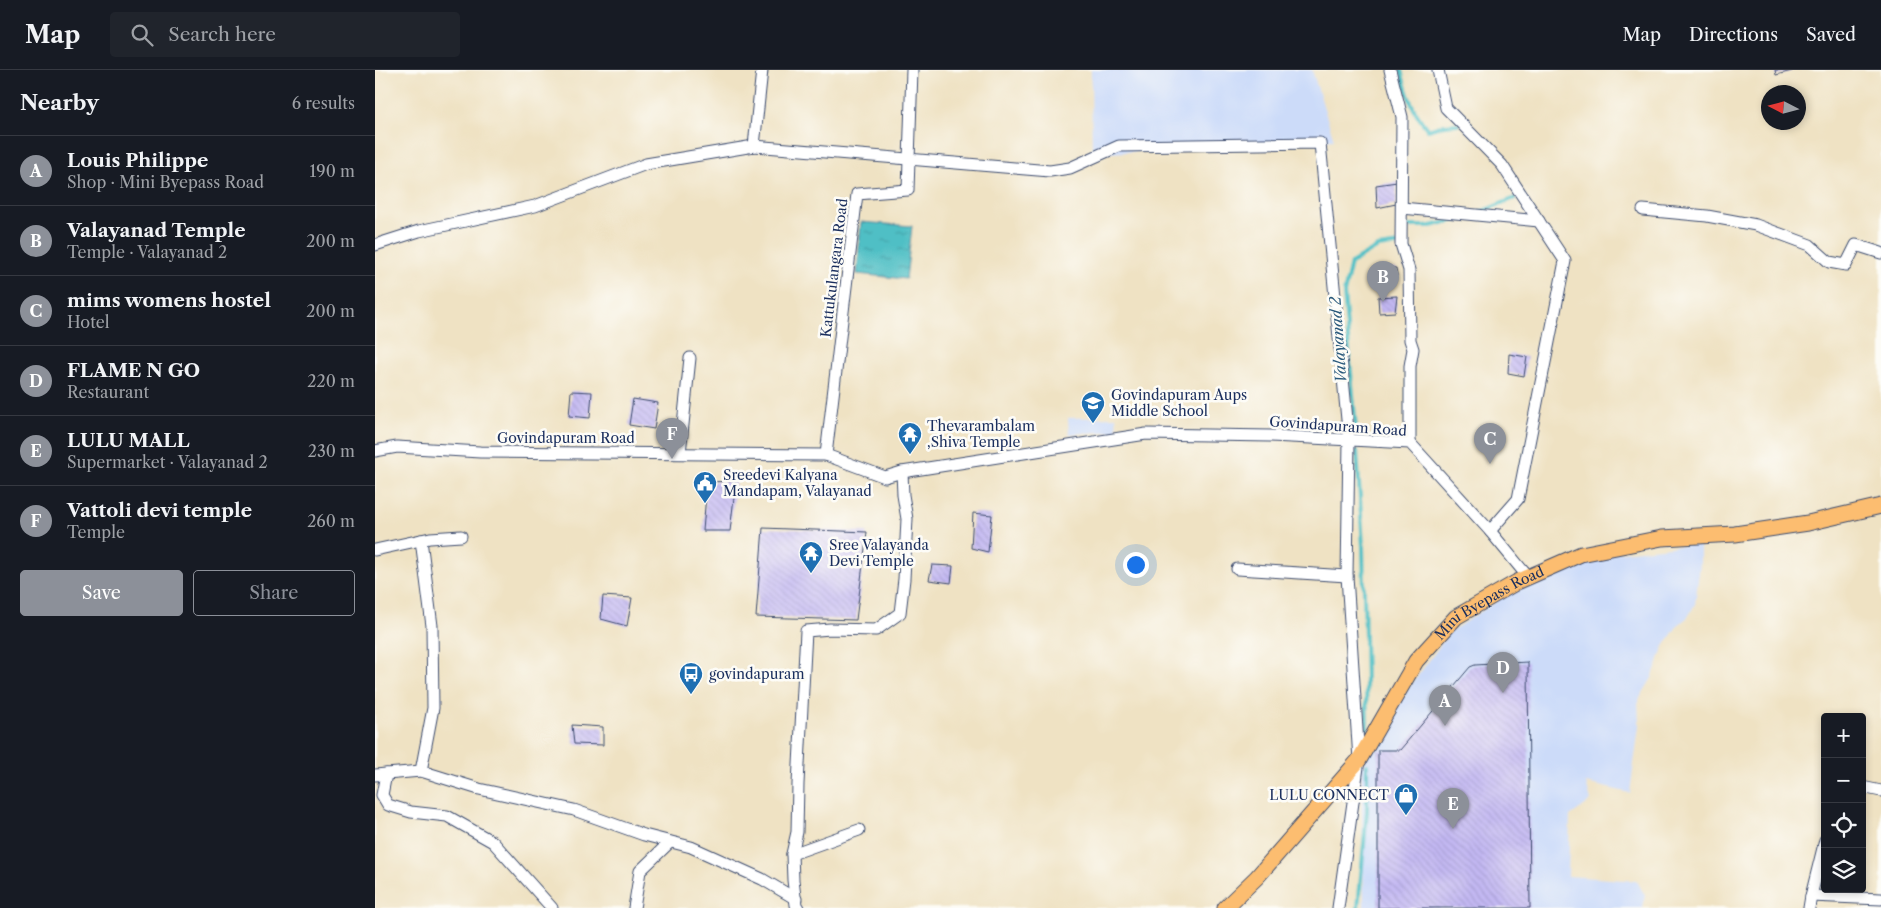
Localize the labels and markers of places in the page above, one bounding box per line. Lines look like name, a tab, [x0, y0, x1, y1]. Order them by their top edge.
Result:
pin: B	[1367, 261, 1399, 302]
place label: Govindapuram Aups Middle School	[1111, 386, 1247, 420]
school or university icon: Govindapuram Aups Middle School	[1080, 390, 1106, 424]
place label: Thevarambalam ,Shiva Temple	[927, 417, 1035, 451]
pin: F	[656, 418, 688, 459]
temple icon: Thevarambalam ,Shiva Temple	[897, 421, 923, 455]
pin: C	[1474, 423, 1506, 464]
place label: Sreedevi Kalyana Mandapam, Valayanad	[723, 466, 872, 500]
public building icon: Sreedevi Kalyana Mandapam, Valayanad	[692, 470, 718, 504]
place label: Sree Valayanda Devi Temple	[829, 536, 929, 570]
temple icon: Sree Valayanda Devi Temple	[798, 540, 824, 574]
pin: D	[1487, 652, 1519, 693]
bus stop icon: govindapuram	[678, 661, 704, 695]
place label: govindapuram	[709, 665, 805, 683]
pin: A	[1429, 685, 1461, 726]
shop icon: LULU CONNECT	[1393, 782, 1419, 816]
place label: LULU CONNECT	[1269, 786, 1390, 804]
pin: E	[1437, 788, 1469, 829]

